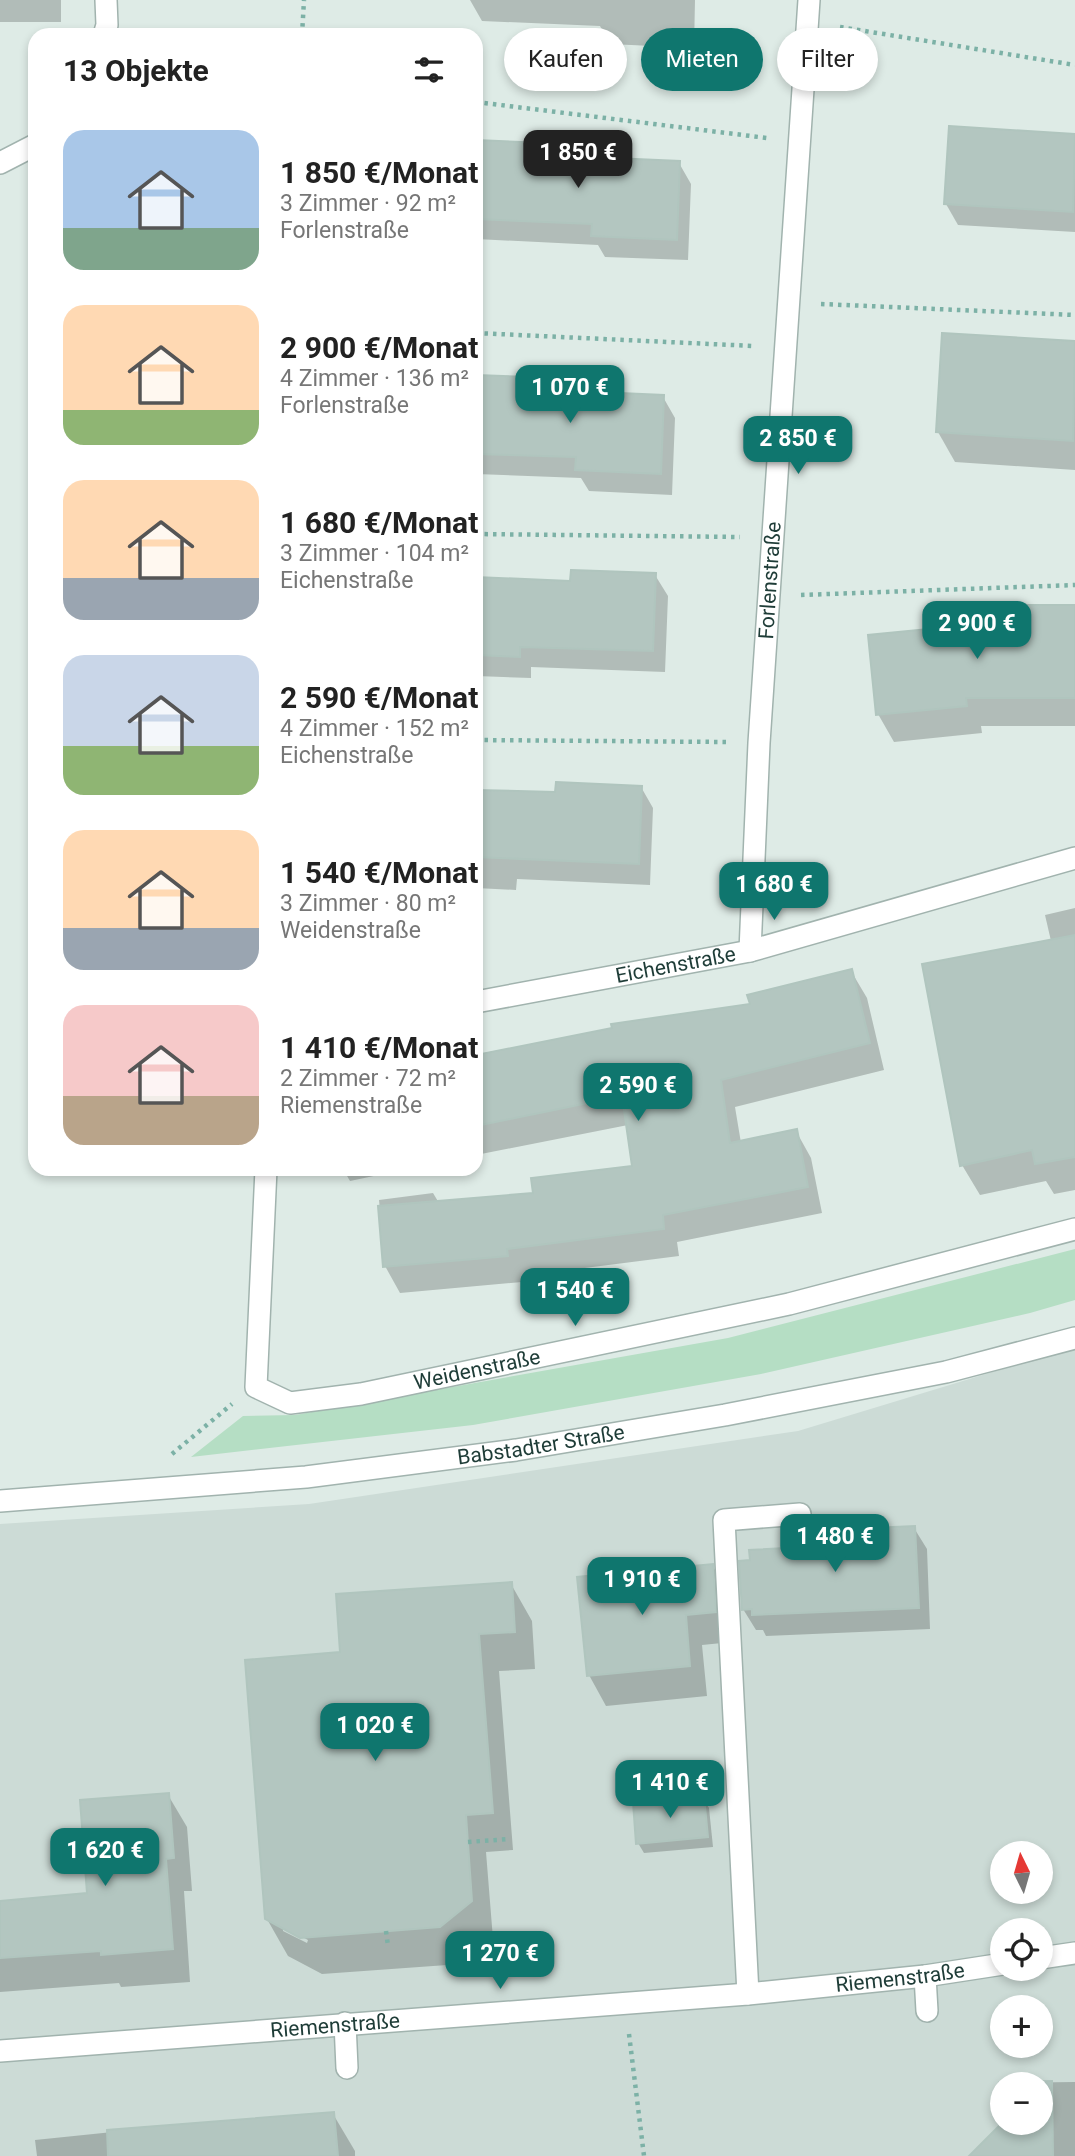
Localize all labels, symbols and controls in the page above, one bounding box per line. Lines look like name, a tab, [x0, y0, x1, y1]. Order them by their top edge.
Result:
chip: Kaufen	[504, 28, 627, 91]
chip: Mieten	[641, 28, 763, 91]
chip: Filter	[777, 28, 878, 91]
icon: filters	[410, 51, 448, 89]
text: 13 Objekte	[63, 53, 209, 88]
pin: 1 850 €	[513, 130, 643, 190]
text: 1 850 €	[539, 139, 617, 166]
text: 1 850 €/Monat	[280, 155, 478, 190]
icon: home	[119, 158, 203, 242]
text: 3 Zimmer · 92 m²	[280, 190, 456, 217]
text: Forlenstraße	[280, 217, 409, 244]
text: 2 900 €/Monat	[280, 330, 478, 365]
icon: home	[119, 333, 203, 417]
text: 4 Zimmer · 136 m²	[280, 365, 469, 392]
pin: 1 070 €	[505, 366, 635, 425]
text: 1 070 €	[531, 374, 609, 401]
text: Forlenstraße	[280, 392, 409, 419]
pin: 2 850 €	[733, 416, 863, 476]
text: 2 850 €	[759, 425, 837, 452]
text: 1 680 €/Monat	[280, 505, 478, 540]
icon: home	[119, 508, 203, 592]
street label: Forlenstraße	[754, 521, 786, 640]
text: 3 Zimmer · 104 m²	[280, 540, 469, 567]
text: Eichenstraße	[280, 567, 413, 594]
pin: 2 900 €	[912, 602, 1042, 661]
text: 2 900 €	[938, 610, 1016, 637]
text: 2 590 €/Monat	[280, 680, 478, 715]
icon: home	[119, 683, 203, 767]
text: 4 Zimmer · 152 m²	[280, 715, 469, 742]
text: Eichenstraße	[280, 742, 413, 769]
text: 1 540 €/Monat	[280, 855, 478, 890]
icon: home	[119, 858, 203, 942]
pin: 1 680 €	[709, 862, 839, 922]
text: 1 680 €	[735, 871, 813, 898]
text: 3 Zimmer · 80 m²	[280, 890, 456, 917]
text: Weidenstraße	[280, 917, 421, 944]
street label: Eichenstraße	[613, 942, 738, 988]
text: 1 410 €/Monat	[280, 1030, 478, 1065]
icon: home	[119, 1033, 203, 1117]
pin: 2 590 €	[573, 1064, 703, 1123]
text: 2 Zimmer · 72 m²	[280, 1065, 456, 1092]
text: 2 590 €	[599, 1072, 677, 1099]
text: Riemenstraße	[280, 1092, 422, 1119]
pin: 1 540 €	[510, 1268, 640, 1328]
text: 1 540 €	[536, 1277, 614, 1304]
street label: Weidenstraße	[412, 1345, 543, 1395]
street label: Babstadter Straße	[456, 1420, 626, 1469]
pin: 1 480 €	[770, 1514, 900, 1574]
text: 1 480 €	[796, 1523, 874, 1550]
pin: 1 910 €	[577, 1558, 707, 1617]
text: 1 910 €	[603, 1566, 681, 1593]
pin: 1 020 €	[310, 1704, 440, 1763]
text: 1 020 €	[336, 1712, 414, 1739]
pin: 1 410 €	[605, 1760, 735, 1820]
text: 1 410 €	[631, 1769, 709, 1796]
pin: 1 620 €	[40, 1828, 170, 1888]
text: 1 620 €	[66, 1837, 144, 1864]
north arrow	[990, 1841, 1054, 1904]
map controls	[990, 1841, 1053, 2135]
button: locate	[990, 1918, 1053, 1981]
pin: 1 270 €	[435, 1932, 565, 1991]
text: 1 270 €	[461, 1940, 539, 1967]
street label: Riemenstraße	[834, 1958, 966, 1997]
button: +	[990, 1995, 1053, 2058]
street label: Riemenstraße	[269, 2009, 401, 2042]
button: −	[990, 2072, 1053, 2135]

